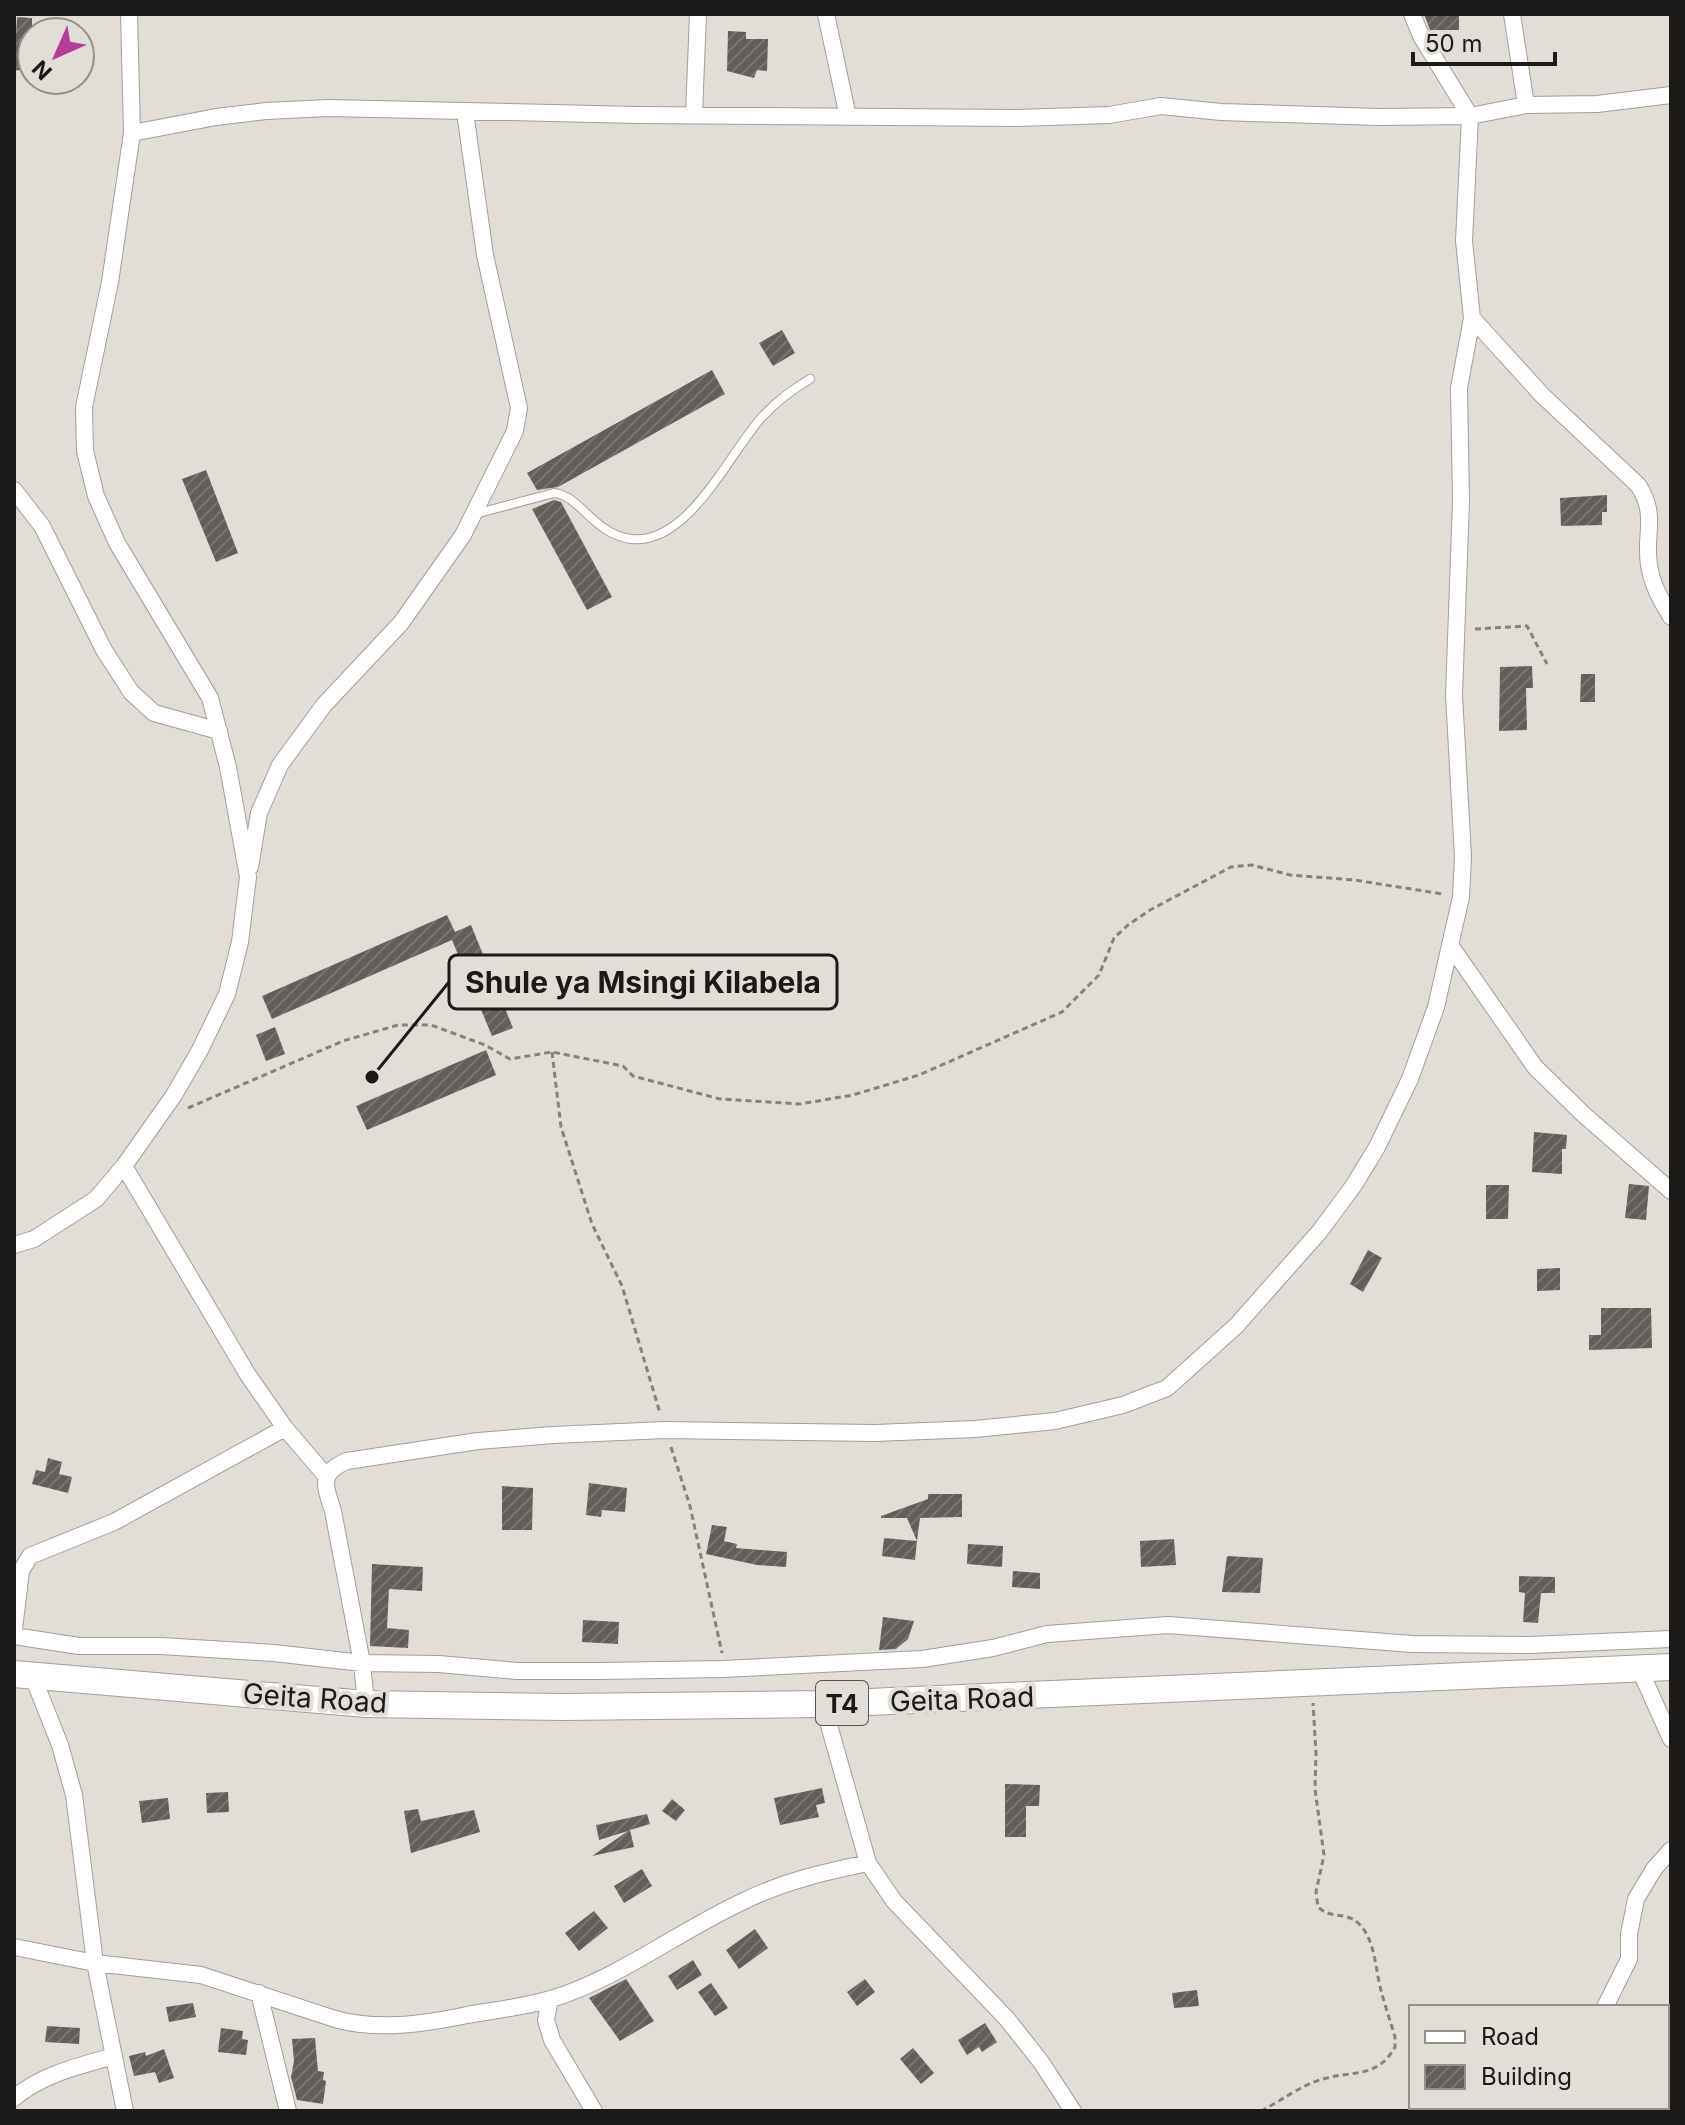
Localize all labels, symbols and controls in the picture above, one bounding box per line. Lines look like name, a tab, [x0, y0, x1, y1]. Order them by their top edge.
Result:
north arrow	[16, 16, 96, 96]
scale bar	[1413, 16, 1555, 66]
text: 50 m	[1425, 29, 1483, 58]
text: N	[27, 55, 57, 85]
callout: Shule ya Msingi Kilabela	[449, 955, 837, 1009]
text: Shule ya Msingi Kilabela	[465, 964, 821, 1000]
street label: Geita Road	[242, 1676, 388, 1720]
street label: Geita Road	[889, 1679, 1035, 1719]
road number: T4	[816, 1681, 868, 1725]
legend	[1409, 2005, 1669, 2109]
text: Road	[1481, 2022, 1539, 2051]
text: Building	[1481, 2062, 1572, 2091]

